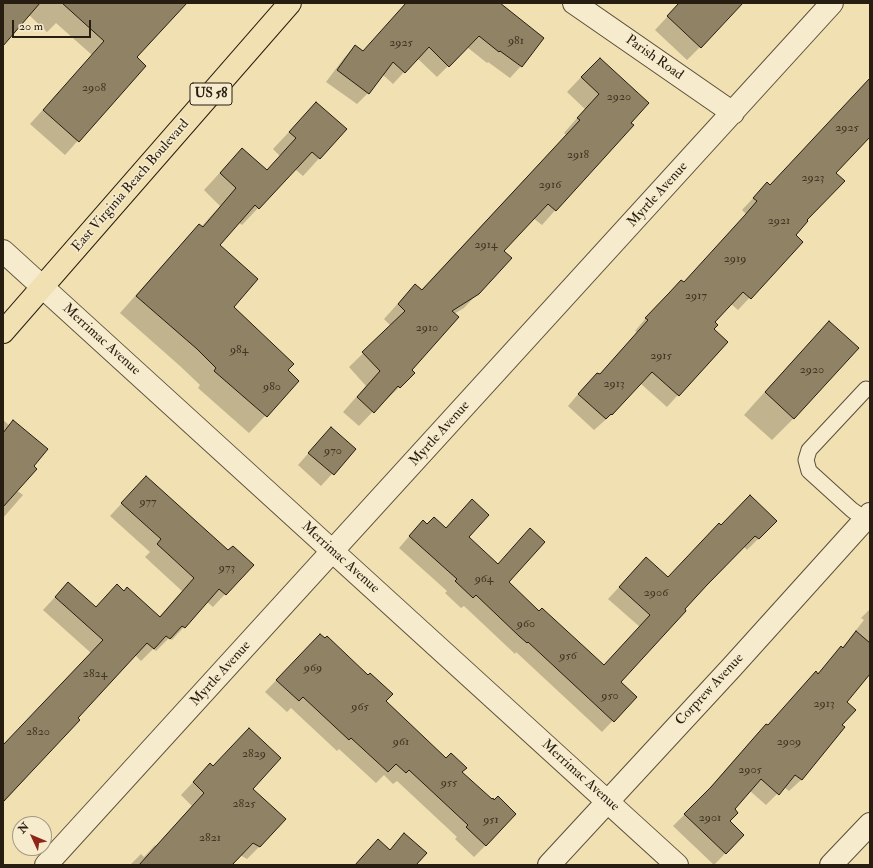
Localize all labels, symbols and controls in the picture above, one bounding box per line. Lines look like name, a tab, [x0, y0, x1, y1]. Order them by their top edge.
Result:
scale bar	[14, 12, 93, 38]
text: 20 m	[19, 19, 43, 34]
street label: Parish Road	[622, 32, 686, 84]
house number: 981	[508, 34, 524, 48]
house number: 2925	[389, 36, 413, 50]
house number: 2908	[82, 81, 106, 95]
road number: US 58	[190, 83, 232, 105]
house number: 2920	[607, 90, 631, 104]
street label: East Virginia Beach Boulevard	[69, 116, 193, 256]
house number: 2925	[835, 121, 859, 135]
house number: 2918	[567, 148, 589, 162]
street label: Myrtle Avenue	[624, 159, 692, 231]
house number: 2923	[802, 171, 824, 185]
house number: 2916	[539, 178, 561, 192]
house number: 2921	[768, 214, 790, 228]
house number: 2914	[475, 238, 497, 252]
house number: 2919	[724, 252, 746, 266]
house number: 2917	[685, 289, 707, 303]
street label: Merrimac Avenue	[59, 301, 143, 379]
house number: 2910	[416, 321, 438, 335]
house number: 984	[230, 343, 248, 357]
house number: 2915	[650, 349, 672, 363]
house number: 2920	[800, 363, 824, 377]
house number: 2913	[603, 377, 625, 391]
house number: 980	[263, 380, 281, 394]
street label: Myrtle Avenue	[406, 398, 474, 470]
house number: 970	[324, 444, 342, 458]
house number: 977	[139, 495, 157, 509]
street label: Merrimac Avenue	[298, 519, 382, 597]
house number: 973	[219, 561, 235, 575]
house number: 964	[475, 572, 493, 586]
house number: 2906	[644, 586, 668, 600]
house number: 960	[517, 617, 535, 631]
street label: Myrtle Avenue	[187, 638, 255, 710]
house number: 956	[559, 649, 577, 663]
street label: Corprew Avenue	[672, 650, 748, 730]
house number: 969	[304, 661, 322, 675]
house number: 2824	[83, 667, 107, 681]
house number: 950	[601, 689, 619, 703]
house number: 2913	[813, 697, 835, 711]
house number: 965	[351, 700, 369, 714]
house number: 2820	[26, 725, 50, 739]
house number: 961	[393, 735, 409, 749]
house number: 2909	[777, 735, 801, 749]
street label: Merrimac Avenue	[538, 737, 622, 815]
house number: 2829	[242, 747, 266, 761]
house number: 2905	[738, 763, 762, 777]
house number: 955	[441, 776, 457, 790]
house number: 2825	[232, 797, 256, 811]
house number: 2901	[699, 811, 721, 825]
house number: 951	[483, 813, 499, 827]
north arrow	[12, 816, 52, 856]
text: N	[16, 820, 32, 836]
house number: 2821	[199, 831, 221, 845]

